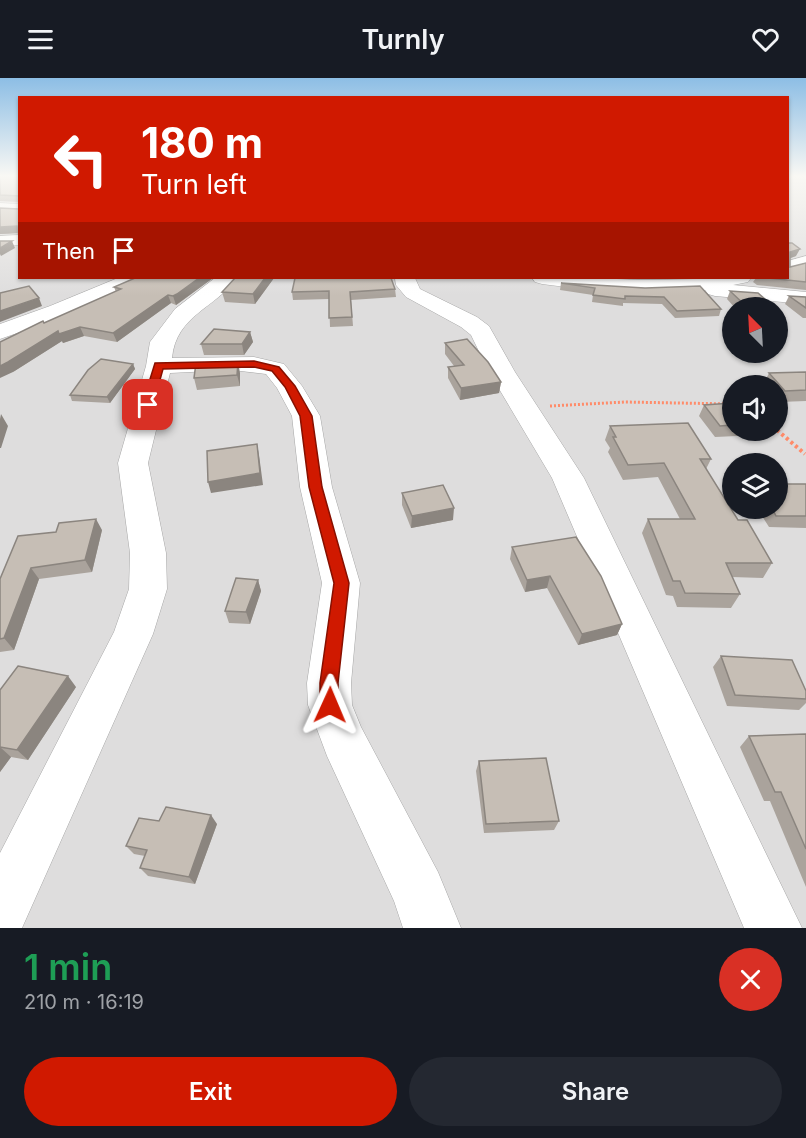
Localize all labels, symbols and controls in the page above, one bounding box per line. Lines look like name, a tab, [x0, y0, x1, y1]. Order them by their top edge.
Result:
icon: menu	[24, 23, 57, 56]
text: Turnly	[361, 23, 445, 56]
icon: heart	[749, 23, 782, 56]
text: 180 m	[141, 117, 263, 168]
icon: left	[42, 120, 120, 198]
text: Turn left	[141, 168, 247, 201]
icon: arrive	[107, 234, 140, 267]
text: Then	[42, 238, 95, 264]
north arrow	[722, 297, 788, 363]
map controls	[722, 297, 788, 519]
button: sound	[722, 375, 788, 441]
pin	[122, 379, 173, 430]
icon: arrive	[131, 388, 164, 421]
button: layers	[722, 453, 788, 519]
position arrow	[298, 673, 362, 737]
text: 1 min	[24, 945, 112, 989]
button: close	[719, 948, 782, 1011]
text: 210 m · 16:19	[24, 990, 144, 1014]
button: Exit	[24, 1057, 397, 1126]
button: Share	[409, 1057, 782, 1126]

